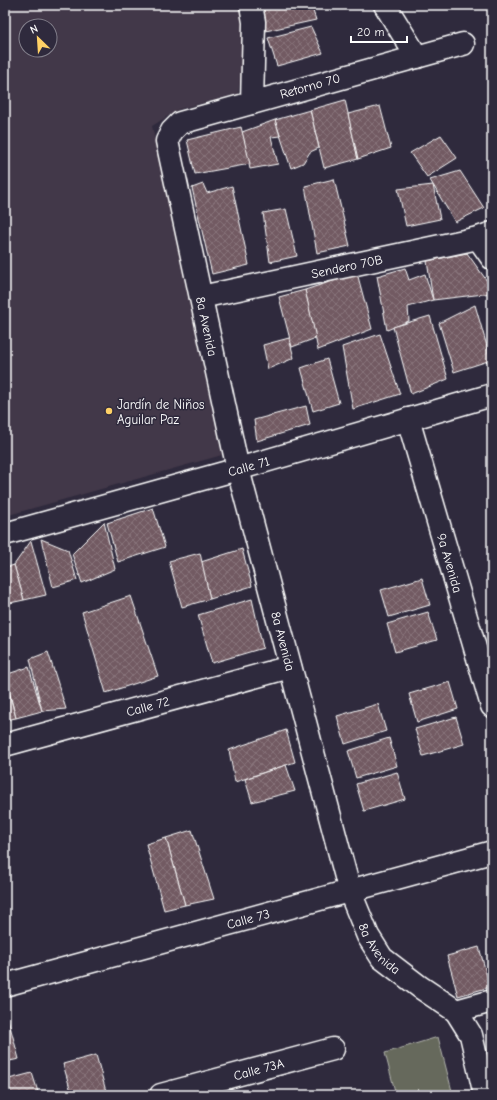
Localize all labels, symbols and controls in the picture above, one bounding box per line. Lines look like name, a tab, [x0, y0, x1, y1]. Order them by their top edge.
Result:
north arrow	[18, 18, 58, 58]
scale bar	[351, 18, 407, 44]
text: N	[28, 22, 40, 37]
text: 20 m	[357, 25, 385, 39]
street label: Retorno 70	[278, 70, 342, 102]
street label: Sendero 70B	[310, 251, 384, 281]
street label: 8a Avenida	[193, 295, 221, 358]
place label: Jardín de Niños Aguilar Paz	[117, 397, 204, 427]
marker: Jardín de Niños Aguilar Paz	[104, 406, 114, 416]
street label: Calle 71	[226, 453, 271, 479]
street label: 9a Avenida	[434, 532, 466, 594]
street label: 8a Avenida	[269, 610, 299, 672]
street label: Calle 72	[124, 693, 171, 719]
street label: Calle 73	[225, 906, 271, 932]
street label: 8a Avenida	[356, 921, 403, 977]
street label: Calle 73A	[232, 1055, 286, 1083]

